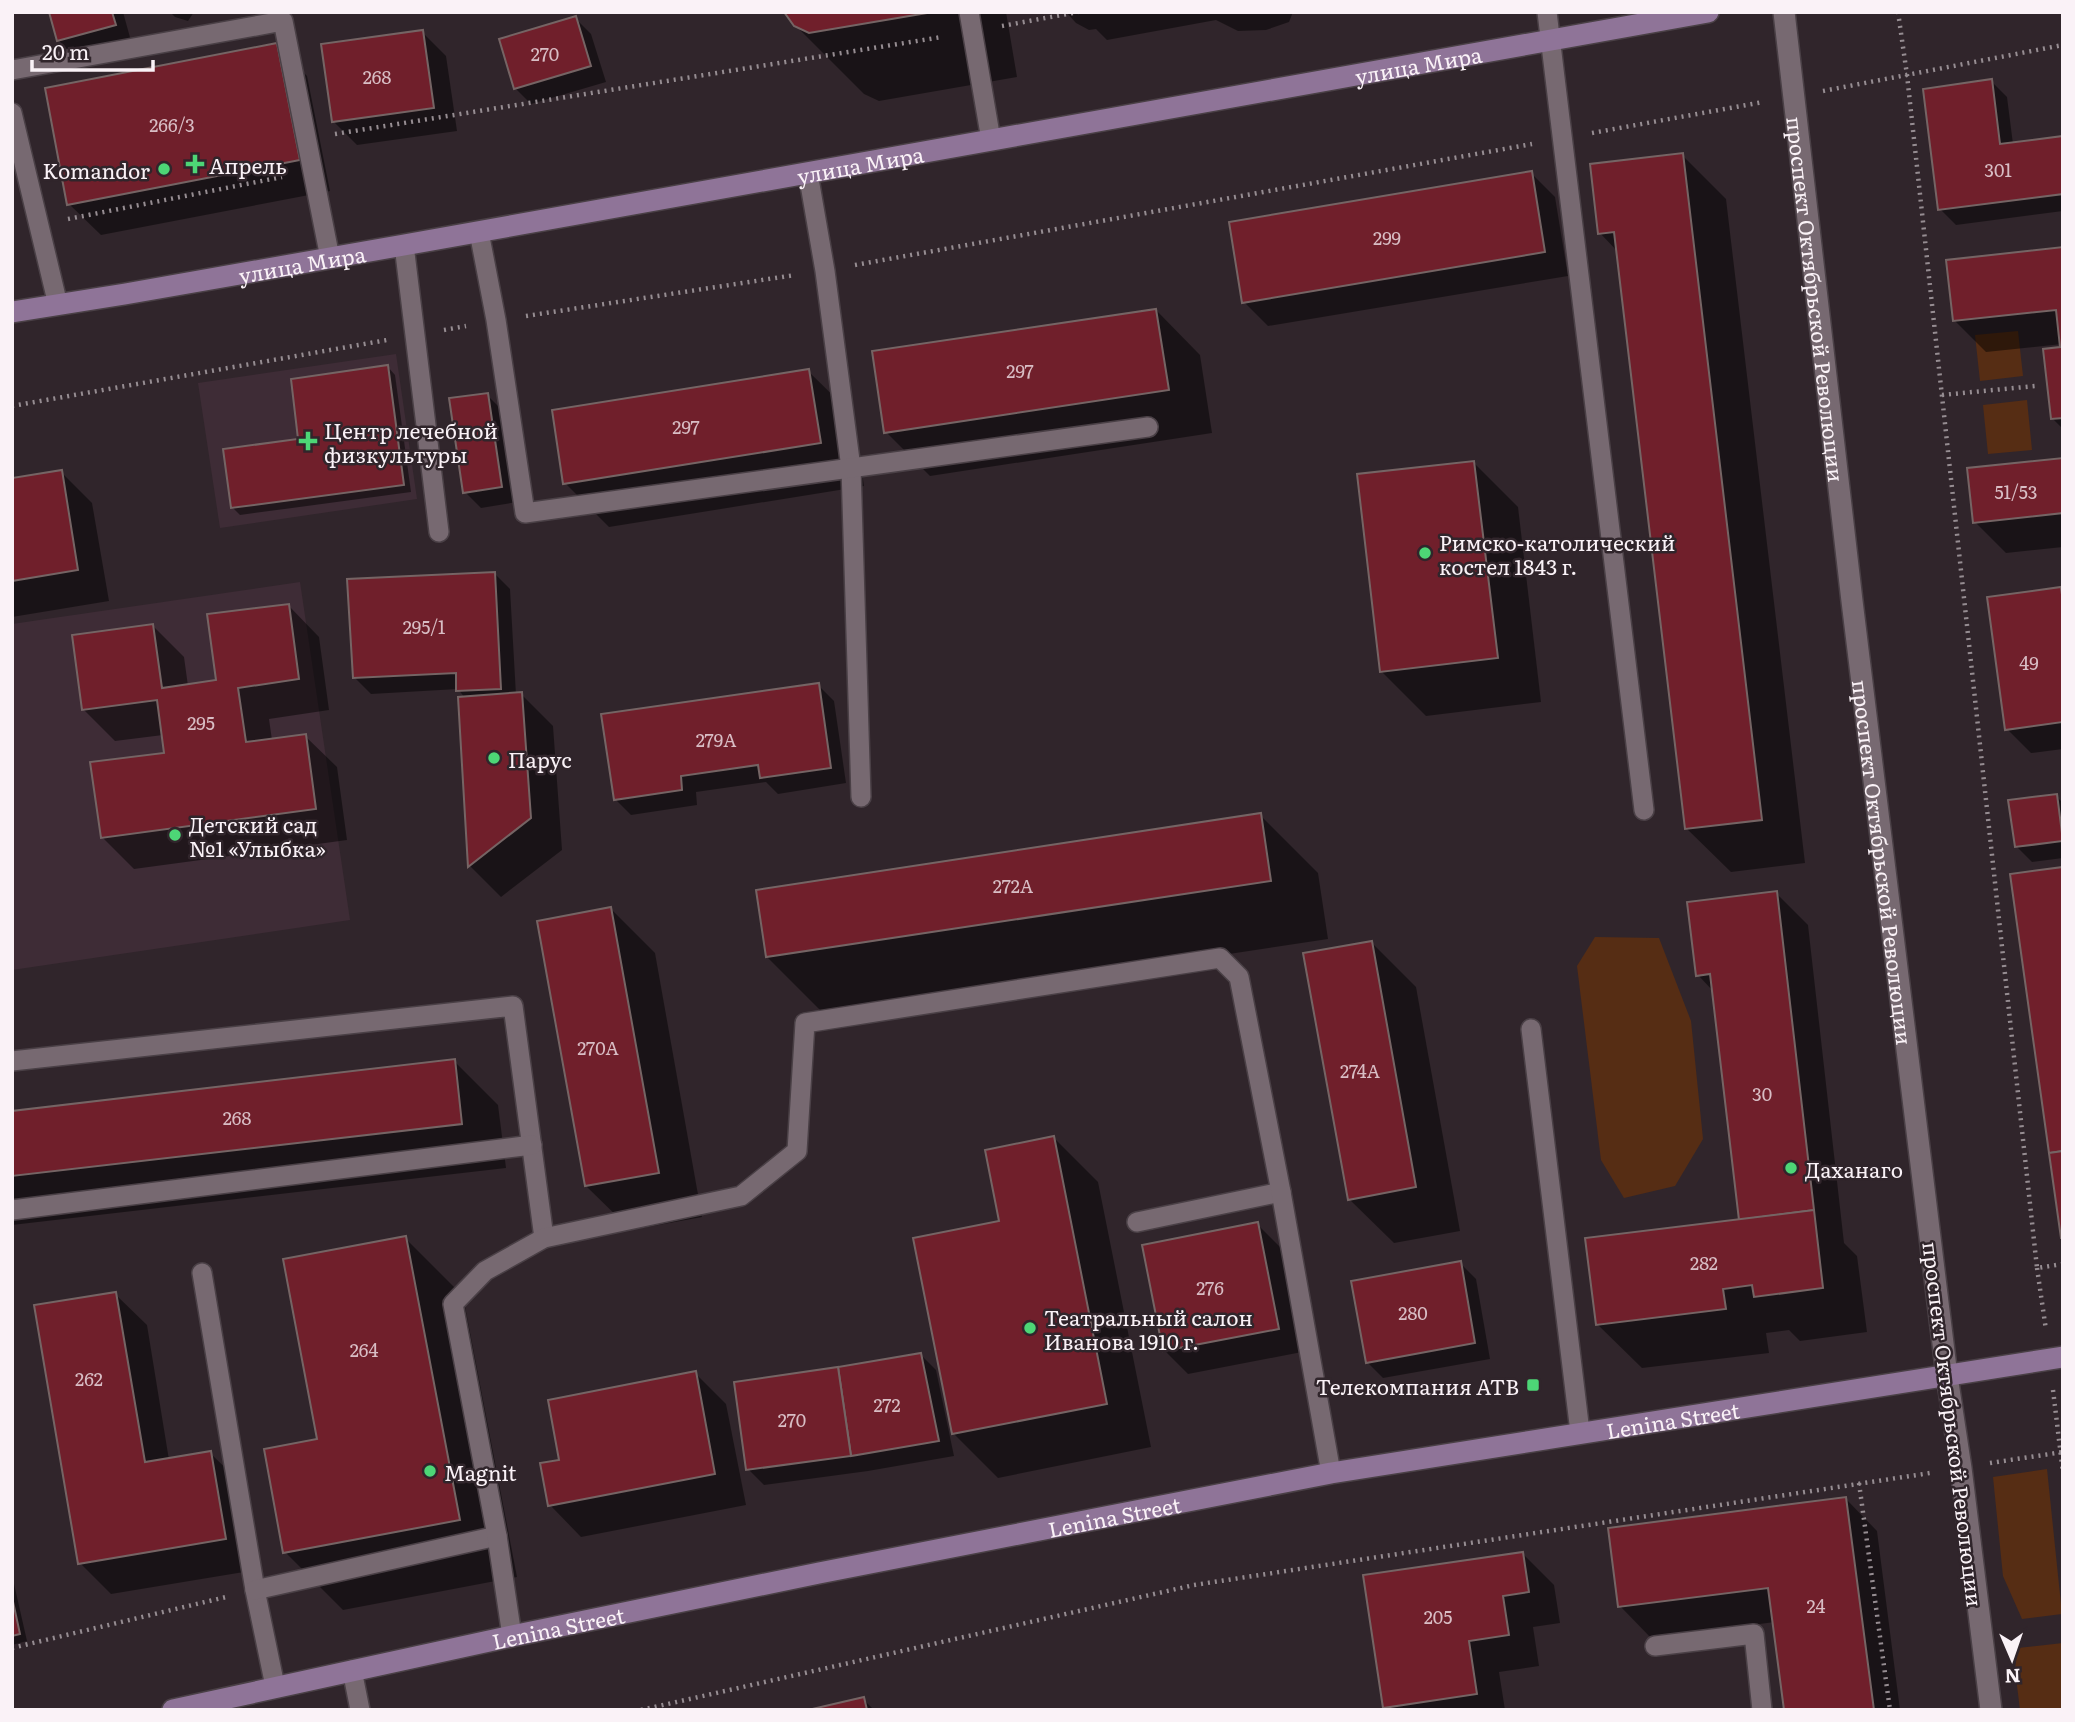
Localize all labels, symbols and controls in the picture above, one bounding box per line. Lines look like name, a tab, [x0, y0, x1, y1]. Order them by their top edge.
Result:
scale bar	[32, 28, 152, 72]
text: 20 m	[42, 35, 89, 66]
street label: улица Мира	[1352, 37, 1485, 90]
house number: 270	[531, 40, 559, 67]
house number: 268	[363, 63, 391, 90]
house number: 266/3	[149, 111, 195, 138]
street label: проспект Октябрьской Революции	[1781, 115, 1854, 484]
street label: улица Мира	[794, 137, 927, 190]
place label: Апрель	[209, 149, 287, 180]
place label: Komandor	[43, 154, 150, 185]
marker: Апрель	[187, 156, 203, 172]
house number: 301	[1984, 156, 2012, 183]
marker: Komandor	[156, 161, 172, 177]
house number: 299	[1373, 224, 1401, 251]
street label: улица Мира	[236, 236, 368, 289]
house number: 297	[1006, 357, 1034, 384]
house number: 297	[672, 413, 700, 440]
place label: Центр лечебной физкультуры	[324, 414, 498, 469]
marker: Центр лечебной физкультуры	[298, 431, 318, 451]
house number: 51/53	[1994, 478, 2038, 505]
place label: Римско-католический костел 1843 г.	[1439, 526, 1675, 581]
marker: Римско-католический костел 1843 г.	[1417, 545, 1433, 561]
house number: 295/1	[403, 613, 445, 640]
house number: 49	[2019, 649, 2039, 676]
street label: проспект Октябрьской Революции	[1846, 678, 1922, 1047]
house number: 295	[187, 709, 215, 736]
house number: 279А	[696, 726, 736, 753]
place label: Парус	[508, 743, 572, 774]
marker: Парус	[486, 750, 502, 766]
place label: Детский сад №1 «Улыбка»	[189, 808, 326, 863]
marker: Детский сад №1 «Улыбка»	[167, 827, 183, 843]
house number: 272А	[993, 872, 1033, 899]
house number: 270А	[577, 1034, 619, 1061]
house number: 274А	[1340, 1057, 1380, 1084]
house number: 30	[1752, 1080, 1772, 1107]
house number: 268	[223, 1104, 251, 1131]
place label: Даханаго	[1805, 1153, 1903, 1184]
marker: Даханаго	[1783, 1160, 1799, 1176]
street label: проспект Октябрьской Революции	[1916, 1240, 1992, 1608]
house number: 282	[1690, 1249, 1718, 1276]
house number: 276	[1196, 1274, 1224, 1301]
house number: 280	[1398, 1299, 1428, 1326]
place label: Театральный салон Иванова 1910 г.	[1044, 1301, 1253, 1356]
marker: Театральный салон Иванова 1910 г.	[1022, 1320, 1038, 1336]
house number: 264	[350, 1336, 378, 1363]
house number: 262	[75, 1365, 103, 1392]
place label: Телекомпания АТВ	[1316, 1370, 1519, 1401]
marker: Телекомпания АТВ	[1525, 1377, 1541, 1393]
house number: 272	[873, 1391, 901, 1418]
street label: Lenina Street	[1604, 1393, 1742, 1445]
house number: 270	[778, 1406, 806, 1433]
place label: Magnit	[444, 1456, 517, 1487]
marker: Magnit	[422, 1463, 438, 1479]
street label: Lenina Street	[1045, 1487, 1184, 1543]
house number: 24	[1806, 1592, 1826, 1619]
street label: Lenina Street	[489, 1598, 628, 1655]
house number: 205	[1424, 1603, 1452, 1630]
north arrow	[1977, 1624, 2047, 1694]
text: N	[2004, 1663, 2021, 1691]

